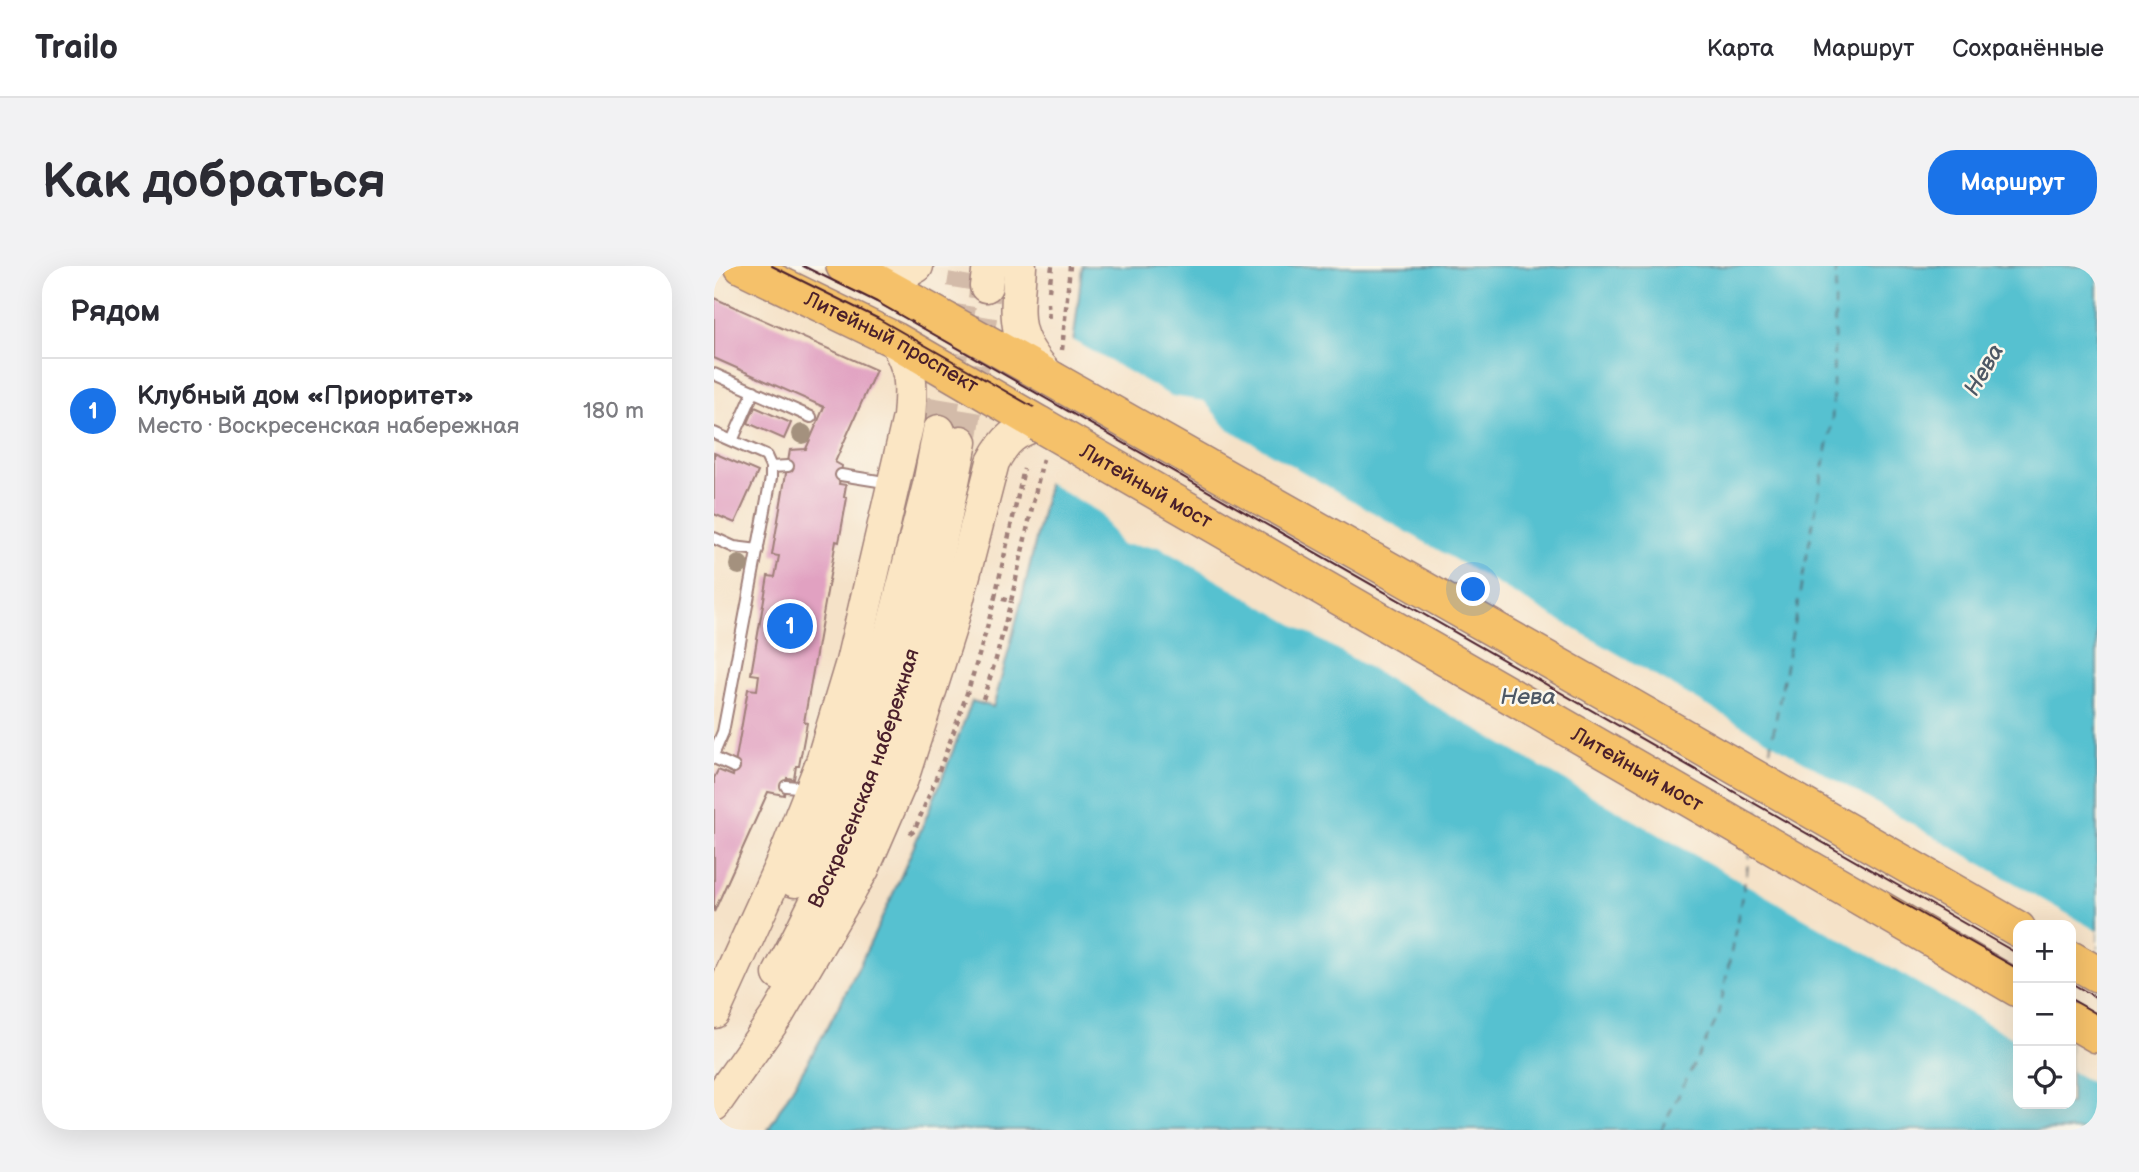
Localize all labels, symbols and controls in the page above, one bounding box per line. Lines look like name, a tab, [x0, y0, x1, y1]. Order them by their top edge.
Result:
text: Trailo	[35, 28, 118, 68]
text: Карта	[1707, 34, 1774, 63]
text: Маршрут	[1812, 34, 1914, 63]
text: Сохранённые	[1952, 34, 2104, 63]
button: Маршрут	[1928, 150, 2097, 215]
text: Как добраться	[42, 153, 386, 212]
street label: Литейный проспект	[800, 285, 983, 399]
text: Рядом	[70, 294, 160, 330]
water label: Нева	[1958, 339, 2010, 401]
text: Клубный дом «Приоритет»	[137, 381, 474, 412]
text: 1	[88, 397, 98, 425]
text: 180 m	[583, 397, 644, 425]
text: Место · Воскресенская набережная	[137, 412, 520, 440]
street label: Литейный мост	[1075, 438, 1217, 534]
your location	[1456, 572, 1490, 606]
pin: 1	[767, 600, 813, 652]
street label: Воскресенская набережная	[803, 646, 924, 912]
water label: Нева	[1500, 683, 1556, 711]
street label: Литейный мост	[1566, 721, 1708, 817]
map controls	[2013, 920, 2076, 1109]
button: +	[2013, 920, 2076, 983]
button: −	[2013, 983, 2076, 1046]
button: locate	[2013, 1046, 2076, 1109]

